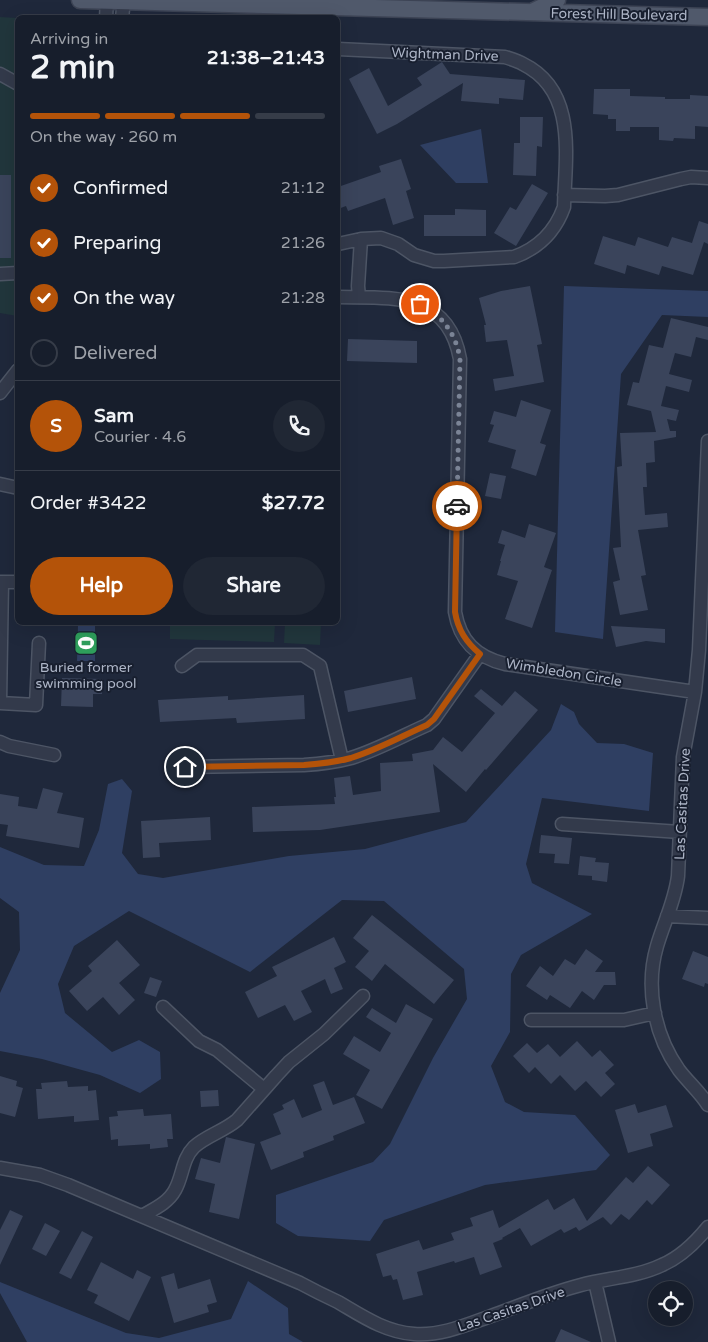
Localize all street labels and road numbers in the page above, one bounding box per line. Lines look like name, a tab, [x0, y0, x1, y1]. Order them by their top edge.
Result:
street label: Forest Hill Boulevard	[550, 5, 688, 24]
street label: Wightman Drive	[391, 44, 499, 65]
street label: Wimbledon Circle	[505, 655, 623, 690]
street label: Las Casitas Drive	[671, 748, 694, 860]
street label: Las Casitas Drive	[455, 1283, 567, 1336]

